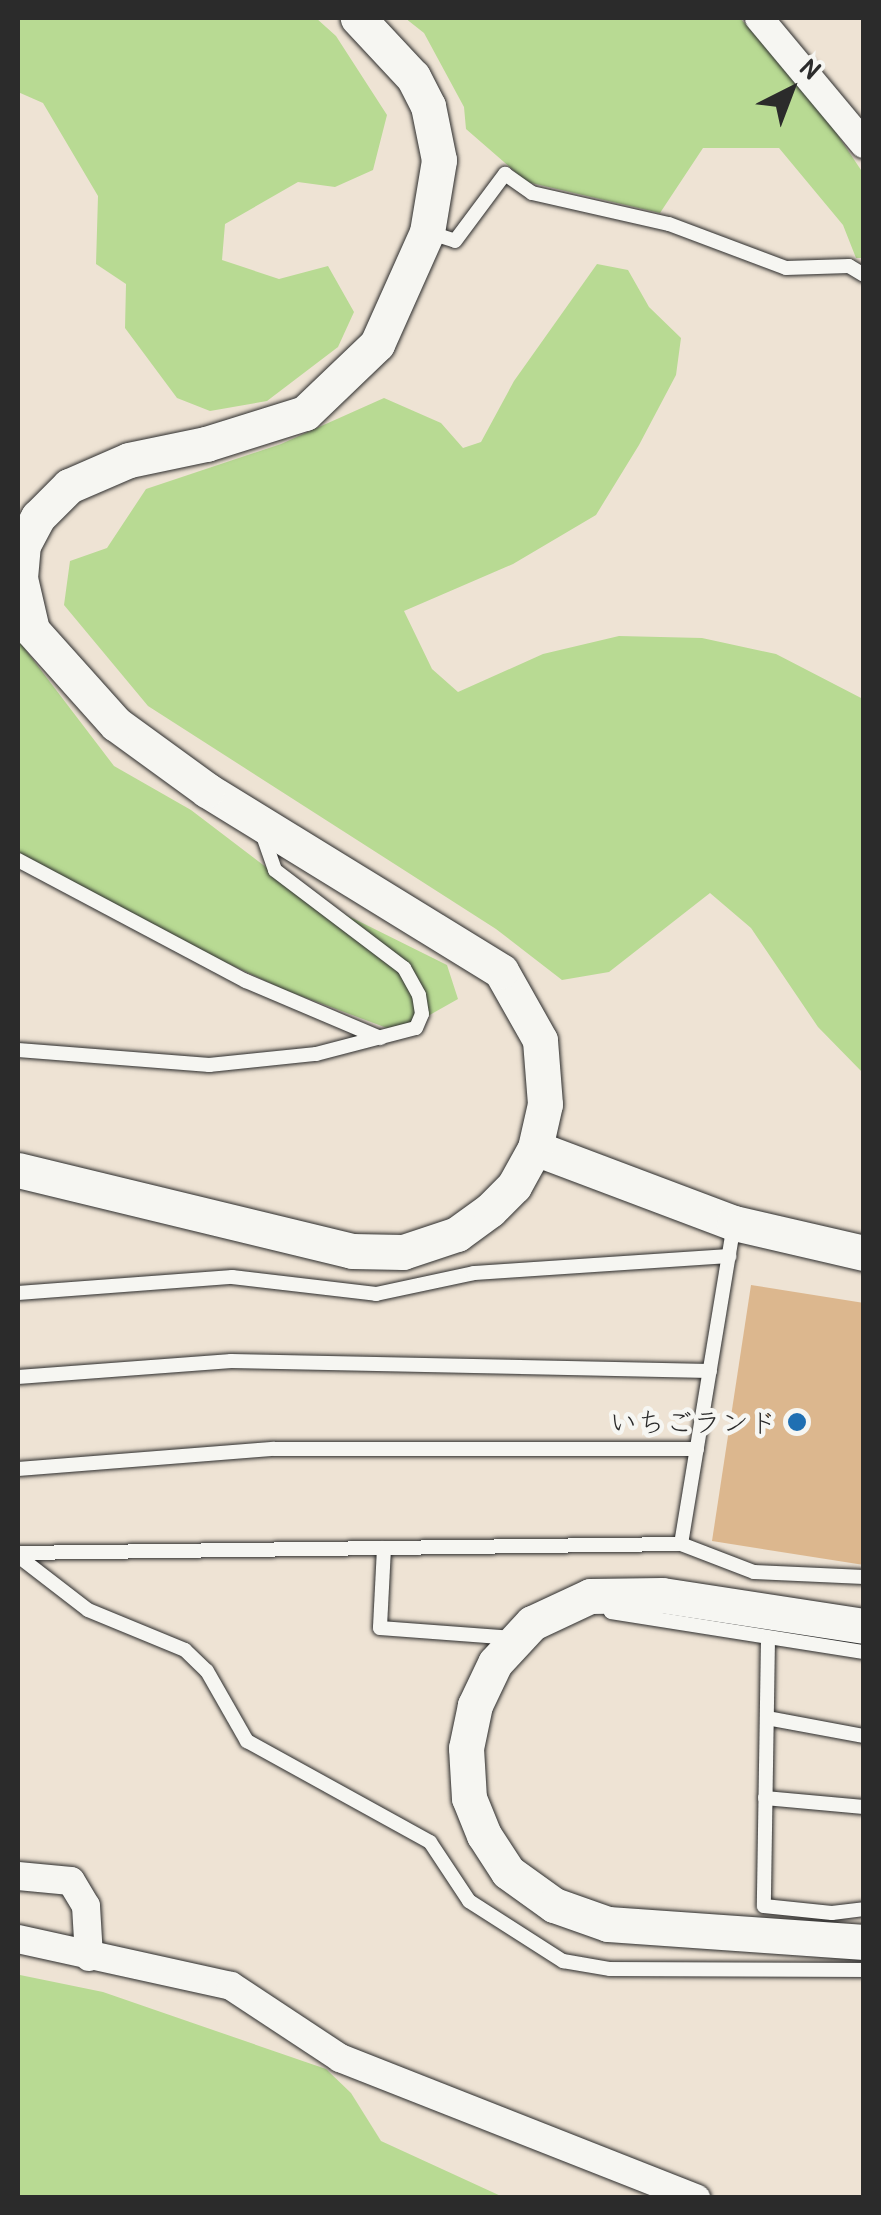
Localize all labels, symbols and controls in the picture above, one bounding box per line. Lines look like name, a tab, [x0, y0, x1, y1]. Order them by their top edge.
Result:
north arrow	[741, 40, 841, 140]
text: N	[793, 49, 829, 87]
place label: いちごランド	[609, 1405, 777, 1439]
marker: いちごランド	[786, 1411, 808, 1433]

